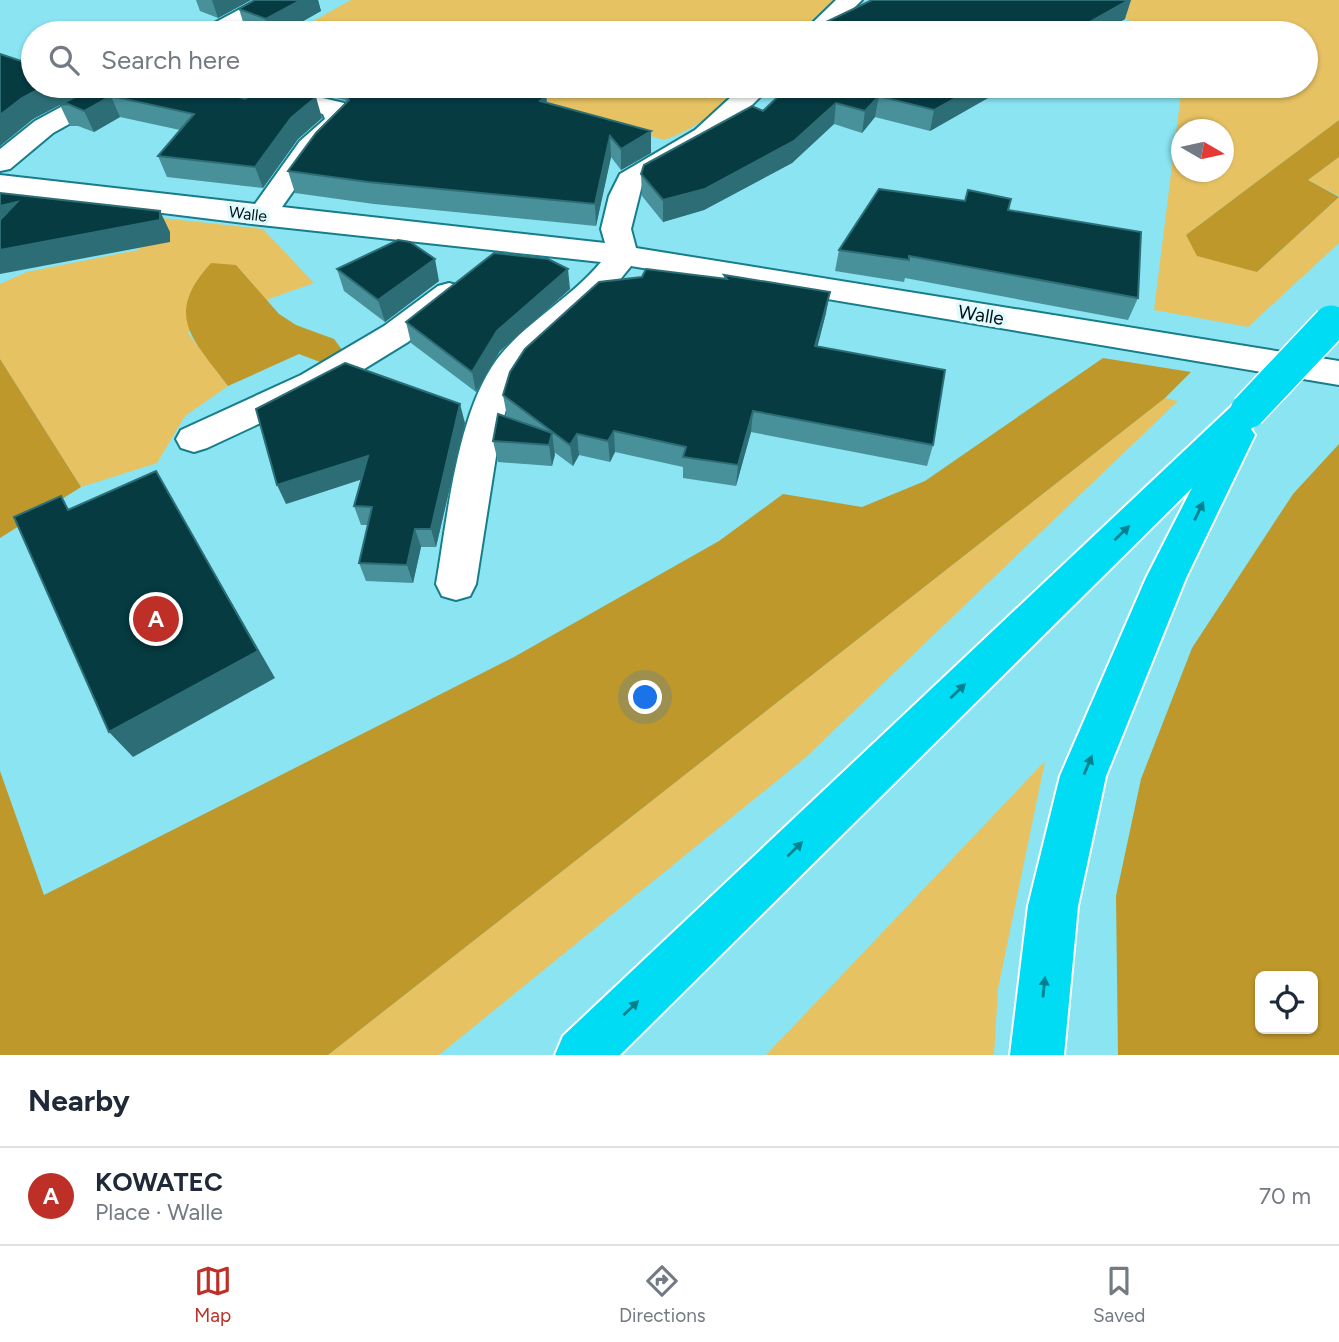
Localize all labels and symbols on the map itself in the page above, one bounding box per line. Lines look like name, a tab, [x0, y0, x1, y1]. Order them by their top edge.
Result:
north arrow	[1171, 119, 1234, 182]
street label: Walle	[228, 202, 269, 226]
street label: Walle	[957, 300, 1005, 330]
one-way arrow	[1193, 501, 1205, 521]
one-way arrow	[1113, 526, 1130, 542]
pin: A	[133, 593, 179, 645]
your location	[628, 680, 662, 714]
one-way arrow	[949, 684, 966, 700]
one-way arrow	[1083, 754, 1094, 775]
one-way arrow	[786, 841, 803, 858]
one-way arrow	[1039, 976, 1050, 998]
one-way arrow	[622, 1000, 639, 1016]

